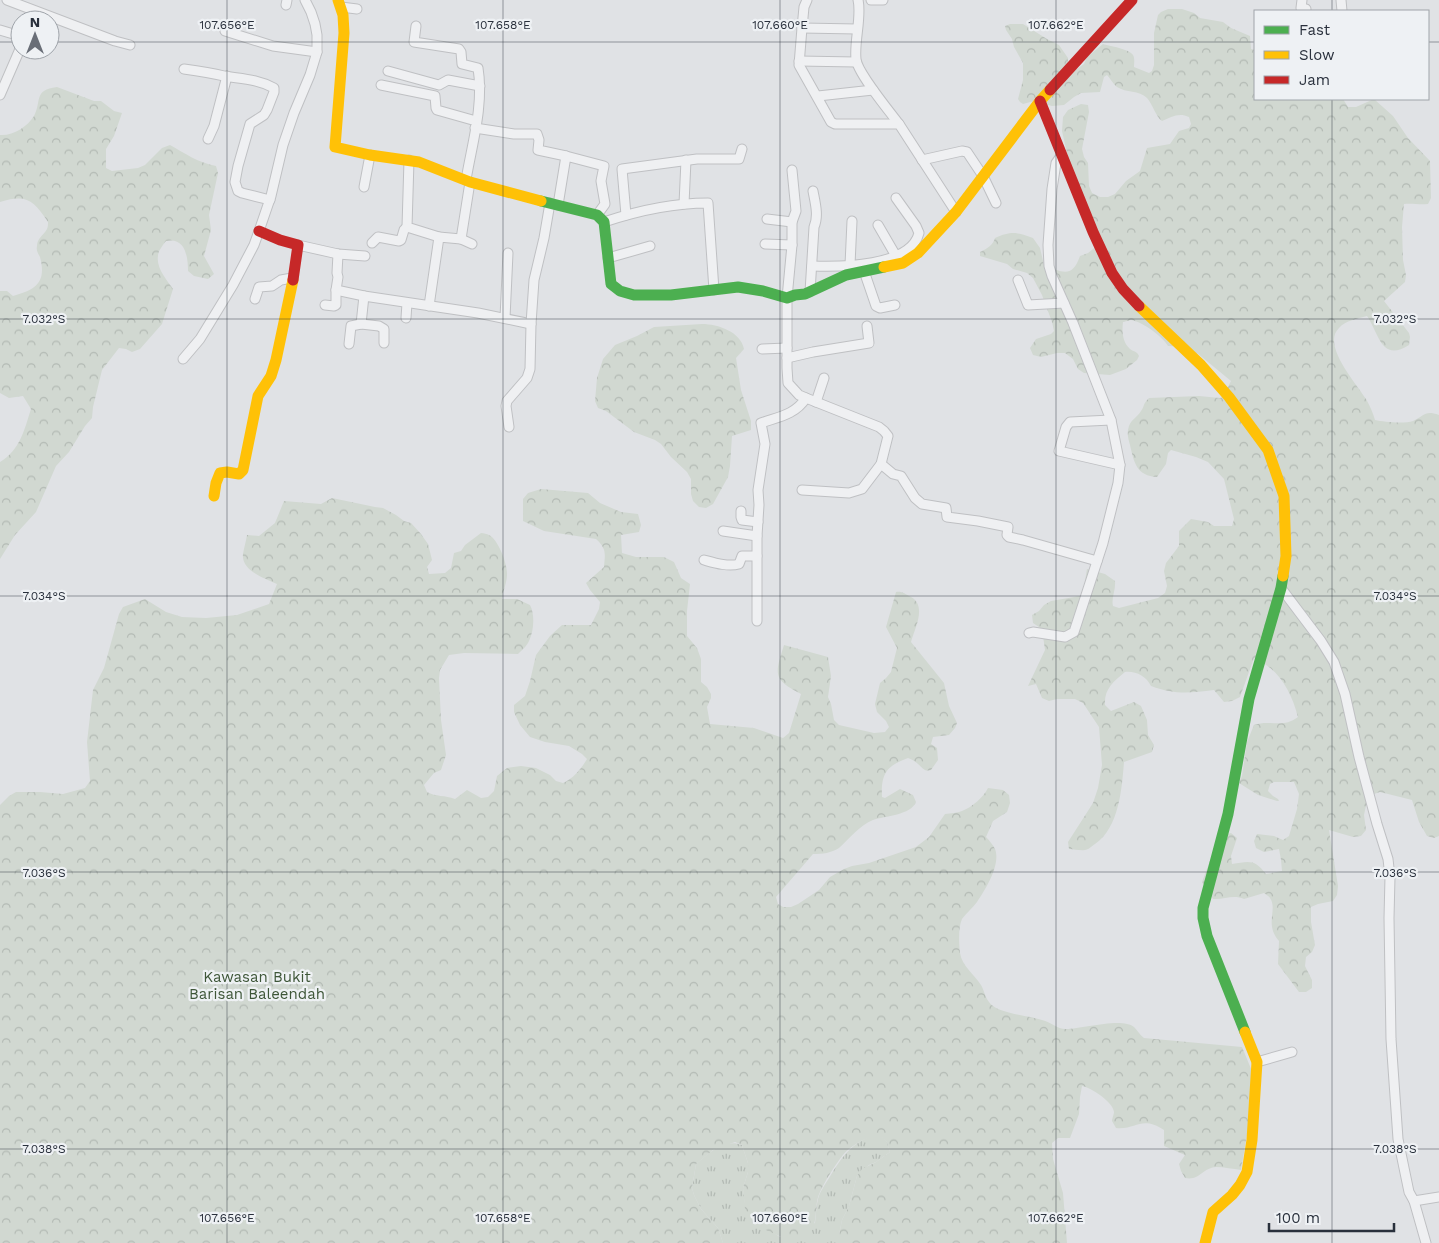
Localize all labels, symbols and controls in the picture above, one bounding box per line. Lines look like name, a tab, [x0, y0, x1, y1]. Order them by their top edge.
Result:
north arrow	[10, 10, 60, 60]
legend	[1254, 10, 1429, 100]
text: N	[30, 14, 40, 30]
text: 107.656°E	[199, 18, 255, 32]
text: 107.658°E	[475, 18, 531, 32]
text: 107.660°E	[752, 18, 808, 32]
text: 107.662°E	[1028, 18, 1084, 32]
text: Fast	[1299, 21, 1331, 39]
text: Slow	[1299, 46, 1335, 64]
text: Jam	[1299, 71, 1330, 89]
text: 7.032°S	[23, 312, 65, 326]
text: 7.032°S	[1374, 312, 1416, 326]
text: 7.034°S	[22, 589, 66, 603]
text: 7.034°S	[1373, 589, 1417, 603]
text: 7.036°S	[22, 866, 66, 880]
text: 7.036°S	[1373, 866, 1417, 880]
park label: Kawasan Bukit Barisan Baleendah	[189, 968, 325, 1003]
text: 7.038°S	[22, 1142, 66, 1156]
text: 7.038°S	[1373, 1142, 1417, 1156]
scale bar	[1269, 1200, 1394, 1232]
text: 100 m	[1276, 1209, 1320, 1227]
text: 107.656°E	[199, 1211, 255, 1225]
text: 107.658°E	[475, 1211, 531, 1225]
text: 107.660°E	[752, 1211, 808, 1225]
text: 107.662°E	[1028, 1211, 1084, 1225]

